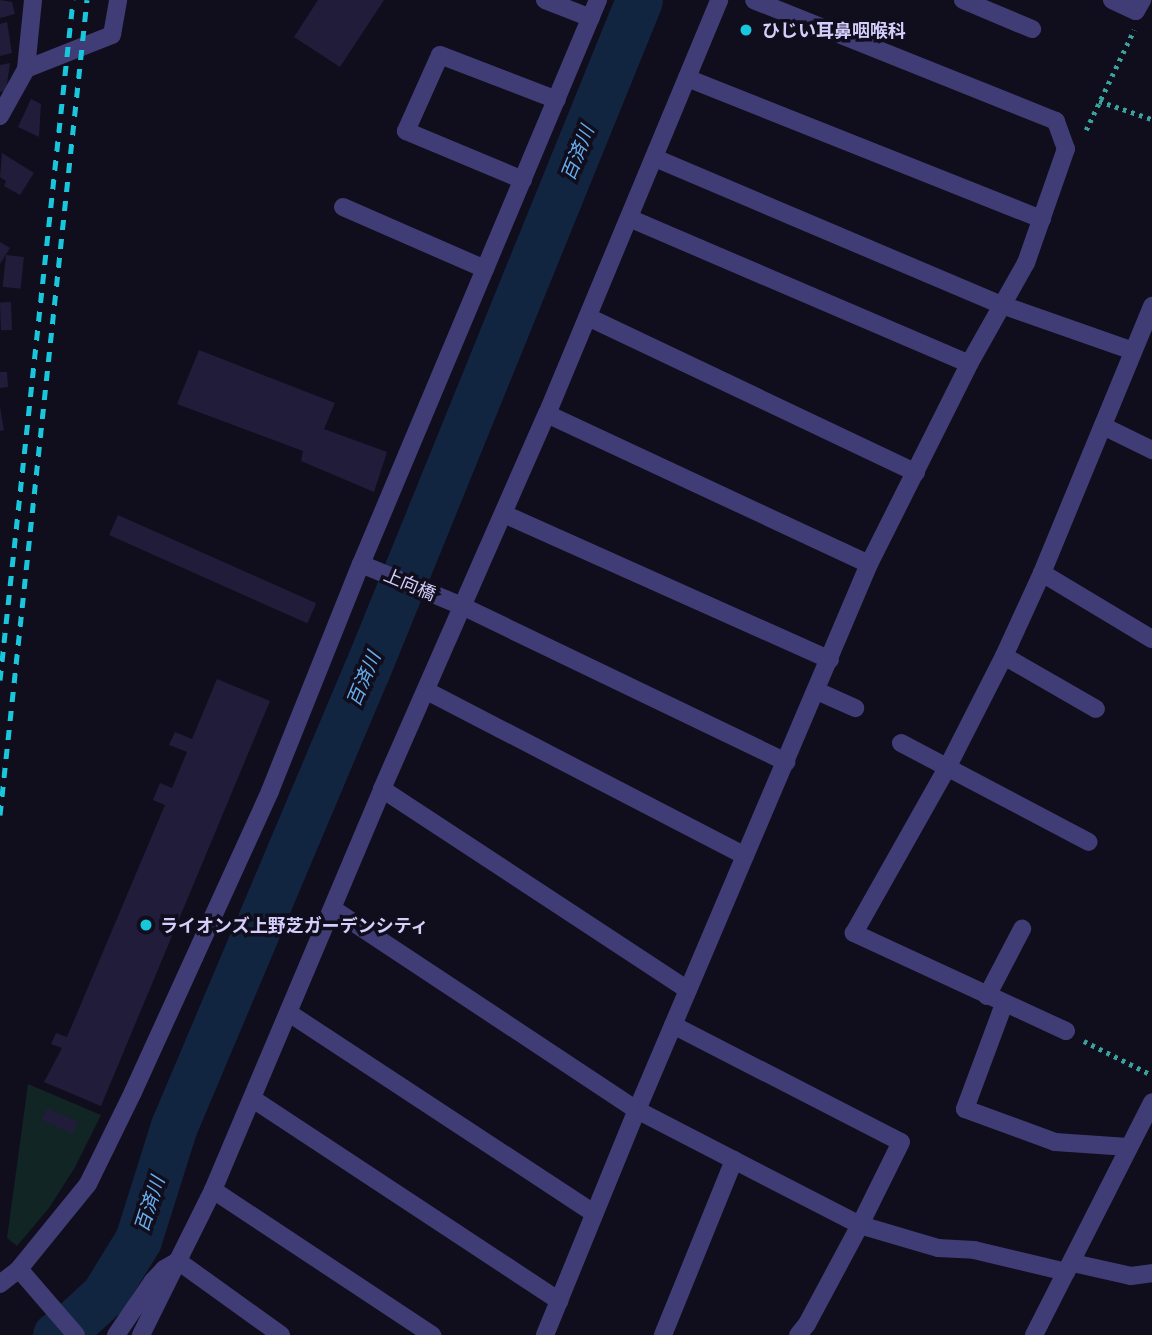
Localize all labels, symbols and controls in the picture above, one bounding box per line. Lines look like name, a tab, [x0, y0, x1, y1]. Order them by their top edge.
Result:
place label: ひじい耳鼻咽喉科	[762, 19, 906, 41]
marker: ひじい耳鼻咽喉科	[736, 20, 756, 40]
water label: 百済川	[556, 122, 598, 184]
street label: 上向橋	[381, 564, 439, 604]
water label: 百済川	[341, 648, 385, 710]
place label: ライオンズ上野芝ガーデンシティ	[160, 914, 430, 936]
marker: ライオンズ上野芝ガーデンシティ	[138, 917, 154, 933]
water label: 百済川	[129, 1173, 169, 1235]

